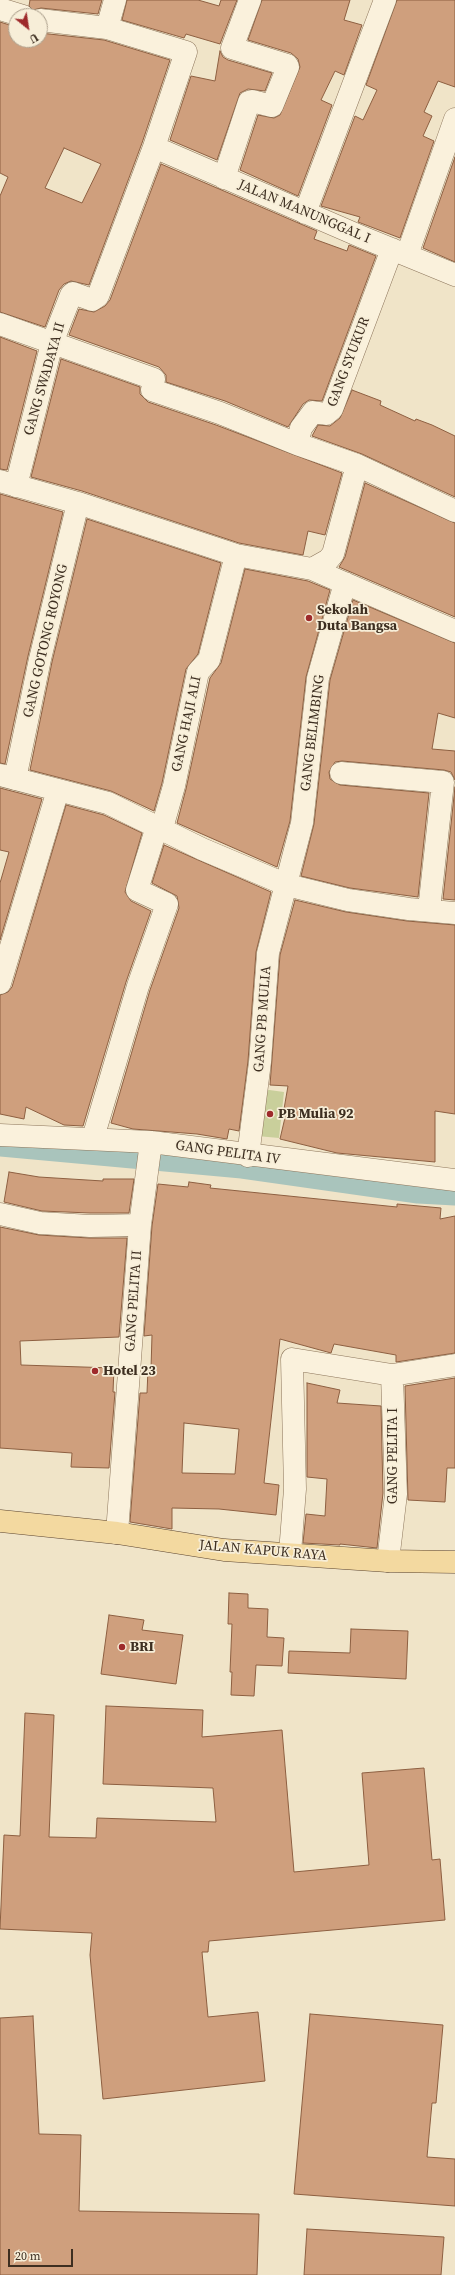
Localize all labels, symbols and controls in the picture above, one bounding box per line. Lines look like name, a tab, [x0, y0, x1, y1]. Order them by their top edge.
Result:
north arrow	[8, 8, 48, 48]
text: U	[27, 29, 41, 46]
street label: JALAN MANUNGGAL I	[235, 177, 373, 247]
street label: GANG SYUKUR	[324, 315, 374, 409]
street label: GANG SWADAYA II	[21, 321, 69, 437]
street label: GANG GOTONG ROYONG	[20, 563, 72, 719]
place label: Sekolah Duta Bangsa	[317, 602, 397, 634]
marker: Sekolah Duta Bangsa	[304, 613, 314, 623]
street label: GANG BELIMBING	[298, 674, 328, 792]
street label: GANG HAJI ALI	[169, 675, 205, 773]
street label: GANG PB MULIA	[251, 965, 275, 1073]
place label: PB Mulia 92	[278, 1106, 354, 1122]
marker: PB Mulia 92	[265, 1109, 275, 1119]
street label: GANG PELITA IV	[174, 1137, 282, 1169]
street label: GANG PELITA II	[122, 1250, 146, 1352]
place label: Hotel 23	[103, 1363, 156, 1379]
marker: Hotel 23	[90, 1366, 100, 1376]
street label: GANG PELITA I	[385, 1408, 401, 1504]
street label: JALAN KAPUK RAYA	[198, 1537, 328, 1565]
place label: BRI	[130, 1639, 154, 1655]
marker: BRI	[117, 1642, 127, 1652]
scale bar	[10, 2241, 75, 2267]
text: 20 m	[15, 2248, 41, 2264]

